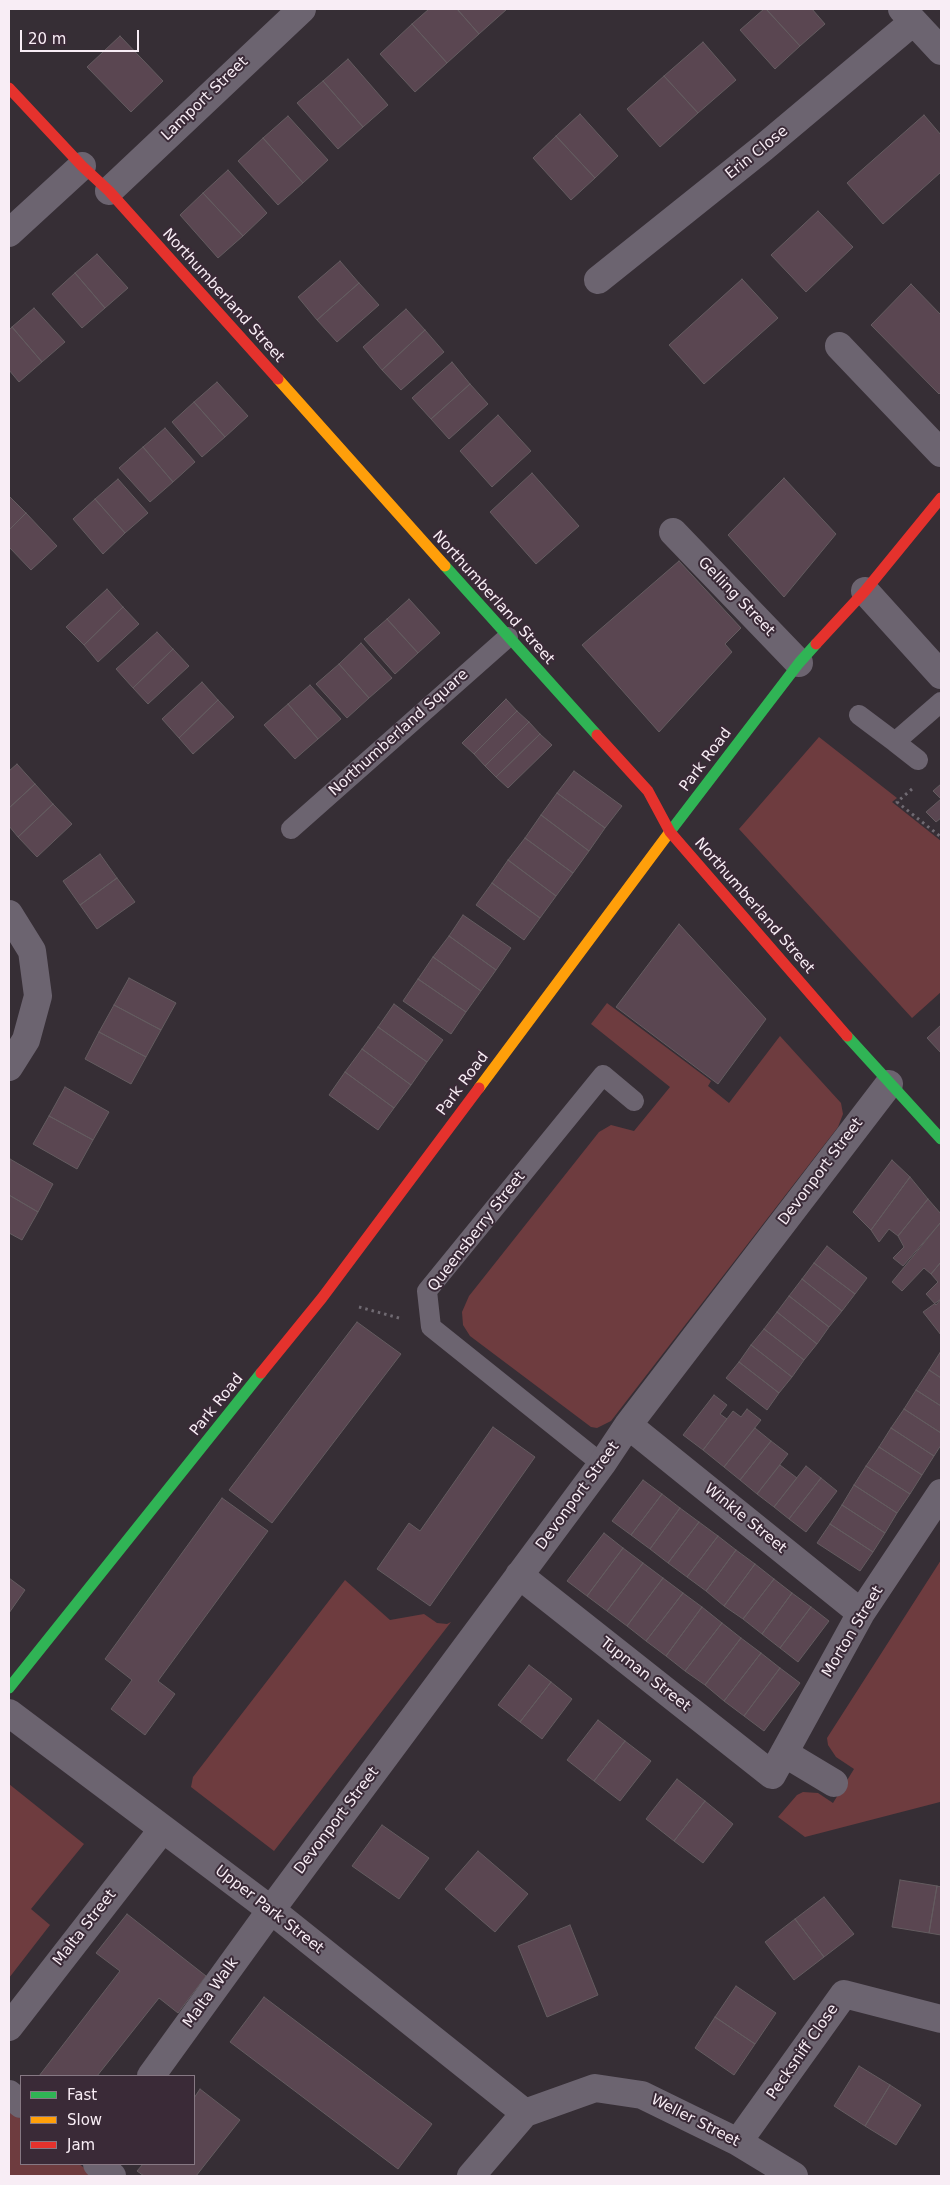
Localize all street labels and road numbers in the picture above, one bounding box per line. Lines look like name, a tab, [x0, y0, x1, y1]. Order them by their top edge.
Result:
street label: Lamport Street	[158, 53, 252, 145]
street label: Erin Close	[722, 122, 792, 184]
street label: Northumberland Street	[158, 225, 288, 367]
street label: Northumberland Street	[428, 527, 558, 669]
street label: Gelling Street	[694, 554, 778, 640]
street label: Northumberland Square	[326, 666, 472, 800]
street label: Park Road	[676, 725, 736, 795]
street label: Northumberland Street	[690, 835, 818, 977]
street label: Park Road	[433, 1049, 493, 1119]
street label: Devonport Street	[775, 1115, 867, 1229]
street label: Queensberry Street	[425, 1168, 529, 1296]
street label: Park Road	[186, 1370, 248, 1440]
street label: Devonport Street	[533, 1438, 623, 1554]
street label: Winkle Street	[700, 1480, 790, 1558]
street label: Morton Street	[819, 1583, 887, 1681]
street label: Tupman Street	[596, 1634, 694, 1716]
street label: Devonport Street	[291, 1764, 383, 1878]
street label: Upper Park Street	[211, 1862, 327, 1958]
street label: Malta Street	[50, 1886, 120, 1970]
street label: Malta Walk	[180, 1955, 242, 2031]
street label: Pecksniff Close	[763, 2001, 843, 2103]
street label: Weller Street	[648, 2091, 742, 2151]

